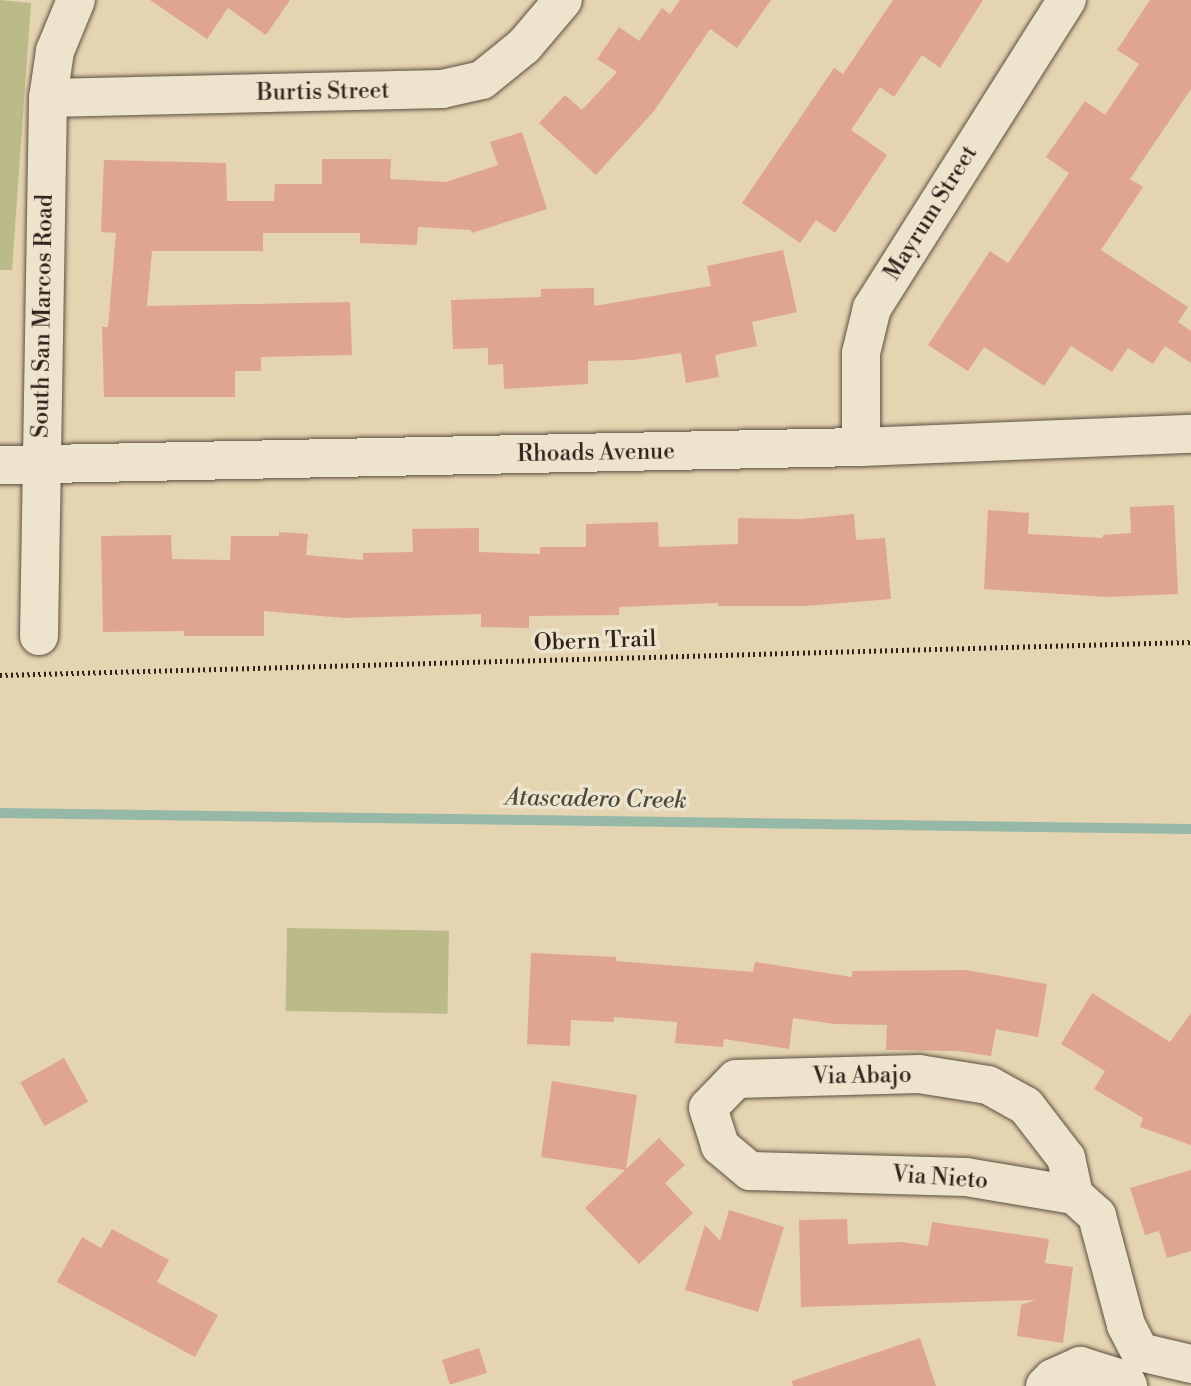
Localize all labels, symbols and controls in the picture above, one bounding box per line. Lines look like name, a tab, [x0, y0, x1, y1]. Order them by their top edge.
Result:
street label: Burtis Street	[256, 77, 390, 107]
street label: Mayrum Street	[878, 140, 984, 286]
street label: South San Marcos Road	[27, 194, 59, 438]
street label: Rhoads Avenue	[517, 438, 675, 468]
street label: Obern Trail	[533, 625, 657, 657]
water label: Atascadero Creek	[505, 784, 687, 816]
street label: Via Abajo	[812, 1061, 912, 1091]
street label: Via Nieto	[891, 1161, 989, 1195]

